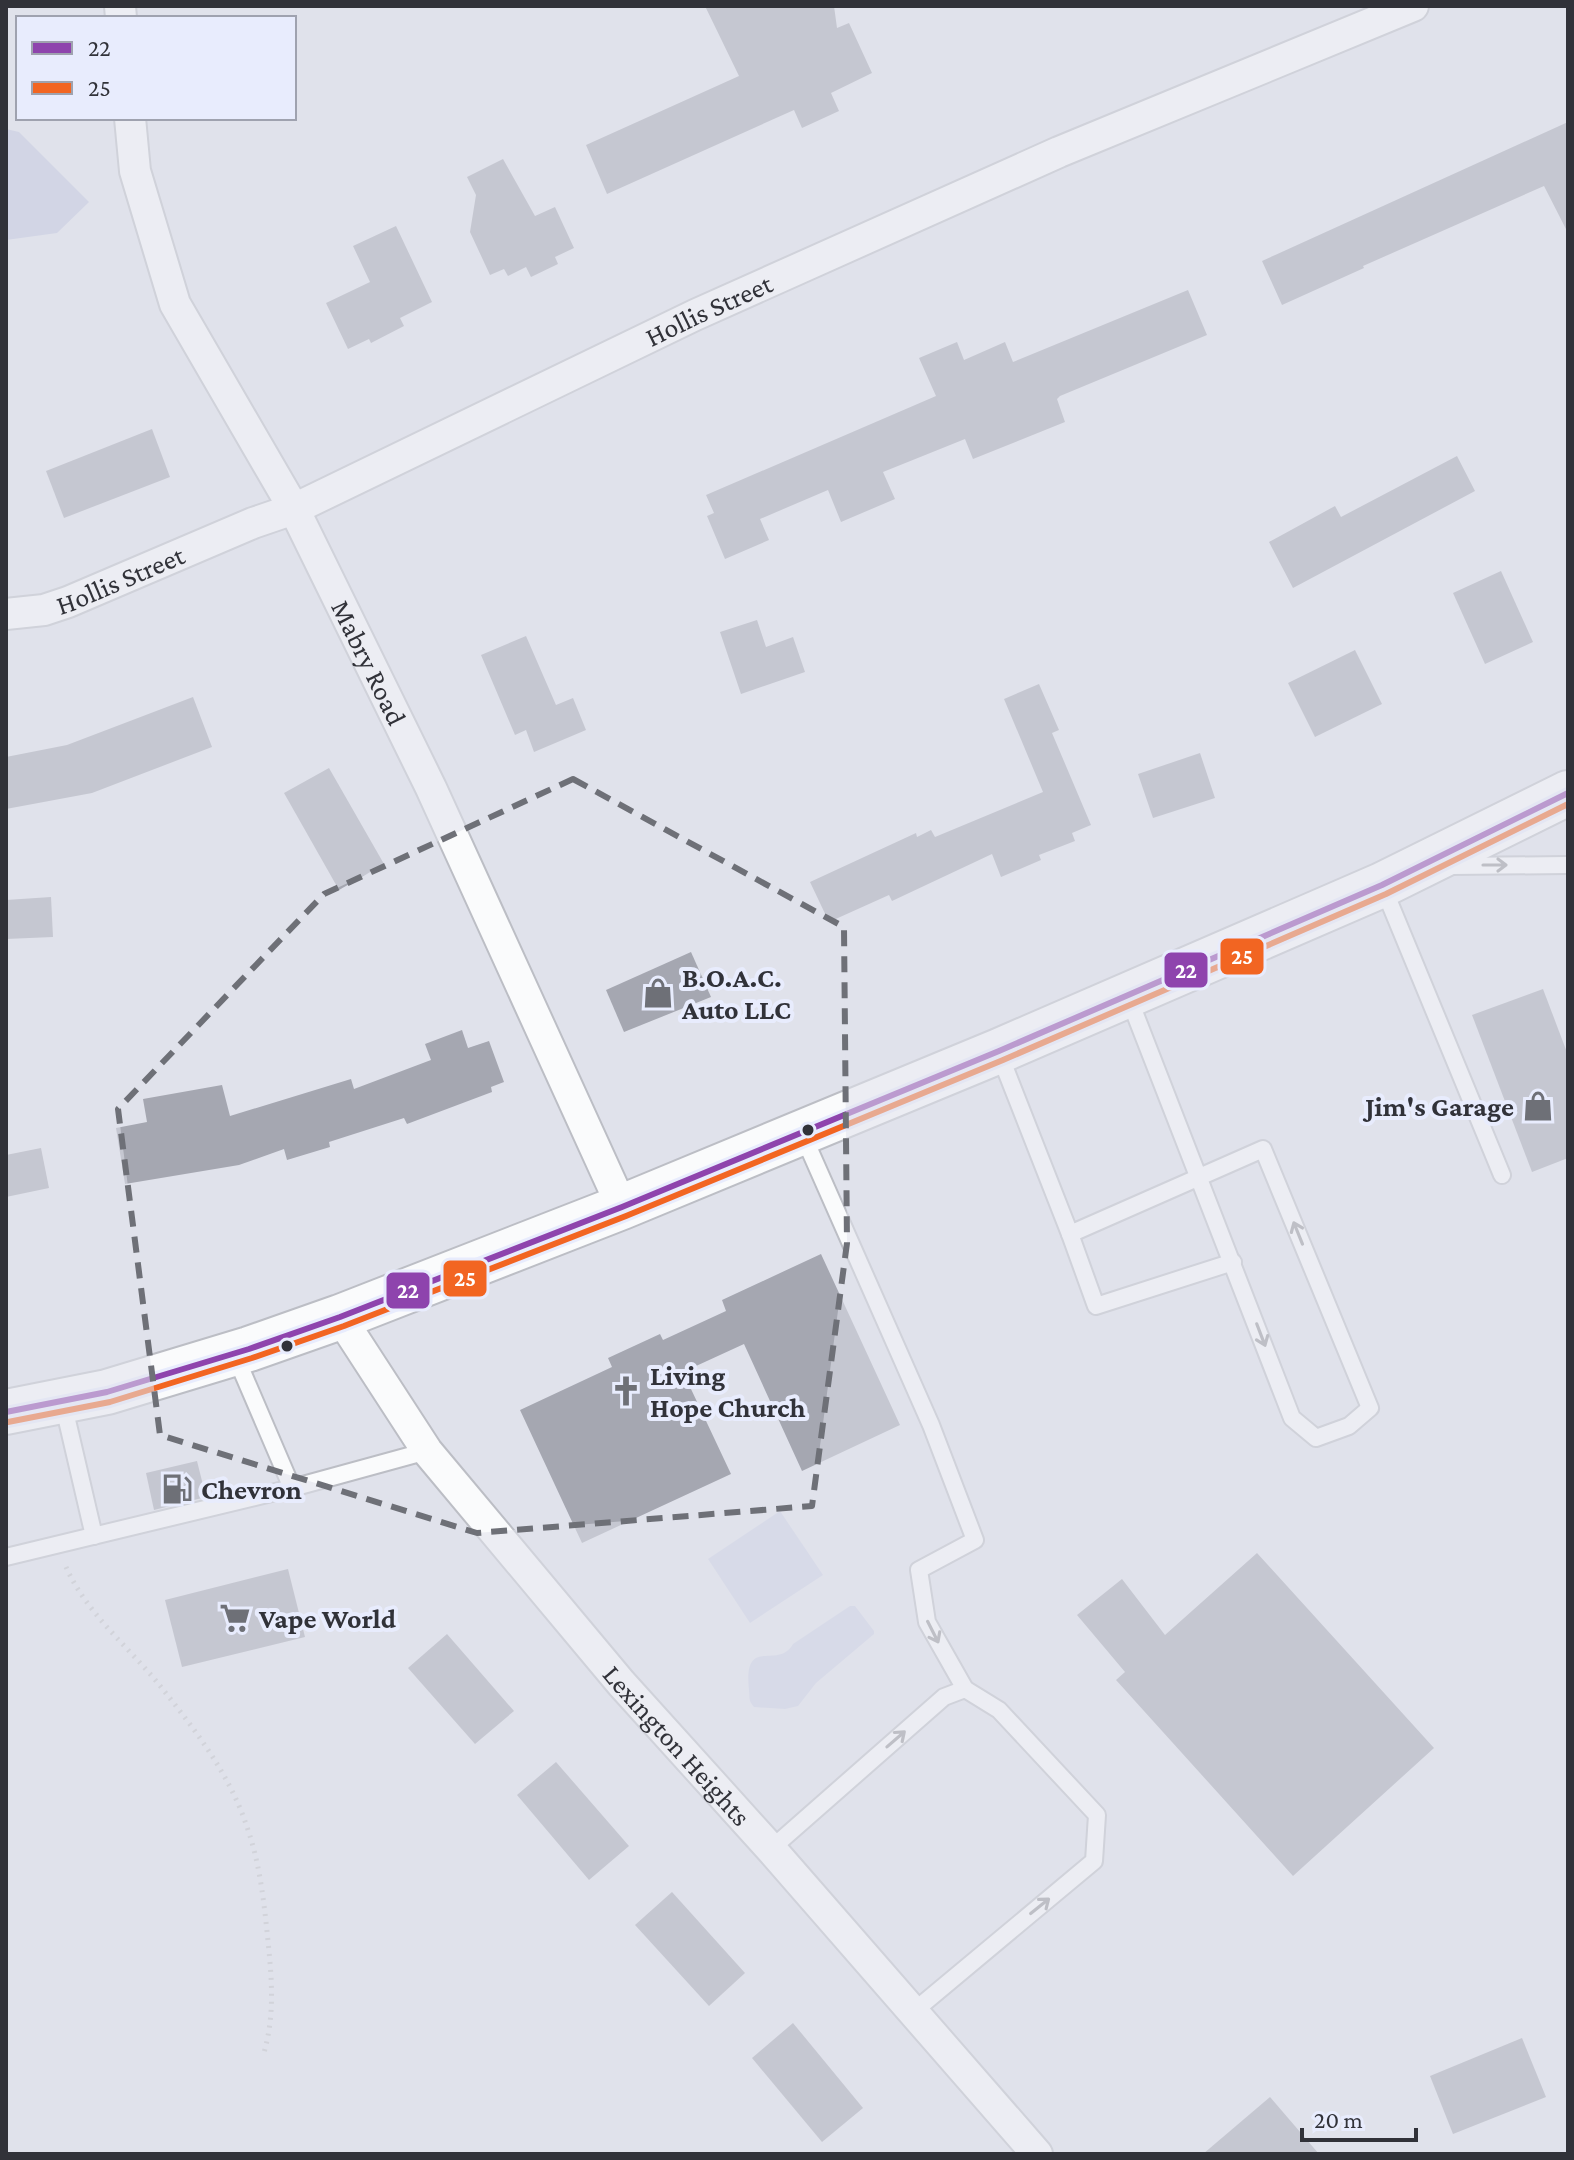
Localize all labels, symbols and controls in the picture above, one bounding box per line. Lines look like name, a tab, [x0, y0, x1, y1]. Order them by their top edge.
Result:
legend	[16, 16, 296, 120]
text: 22	[88, 34, 111, 61]
text: 25	[88, 74, 111, 101]
street label: Hollis Street	[640, 267, 778, 353]
street label: Hollis Street	[52, 539, 190, 621]
street label: Mabry Road	[325, 595, 413, 730]
one-way arrow	[1481, 857, 1508, 873]
line badge: 25	[1219, 937, 1265, 976]
text: 25	[1231, 944, 1253, 969]
line badge: 22	[1163, 951, 1209, 989]
text: 22	[1175, 958, 1197, 983]
place label: B.O.A.C. Auto LLC	[681, 962, 791, 1025]
shop icon: B.O.A.C. Auto LLC	[641, 976, 675, 1010]
shop icon: Jim's Garage	[1521, 1089, 1555, 1123]
place label: Jim's Garage	[1362, 1091, 1514, 1122]
unlabelled marker	[800, 1122, 816, 1138]
one-way arrow	[1289, 1221, 1304, 1246]
line badge: 25	[442, 1259, 488, 1298]
text: 25	[454, 1266, 476, 1291]
line badge: 22	[385, 1271, 431, 1310]
text: 22	[397, 1278, 419, 1303]
one-way arrow	[1255, 1322, 1269, 1347]
unlabelled marker	[279, 1338, 295, 1354]
place label: Living Hope Church	[650, 1360, 806, 1423]
church icon: Living Hope Church	[609, 1374, 643, 1408]
fuel station icon: Chevron	[160, 1472, 194, 1506]
place label: Chevron	[201, 1474, 302, 1505]
supermarket icon: Vape World	[218, 1601, 252, 1635]
place label: Vape World	[258, 1603, 397, 1634]
one-way arrow	[926, 1620, 942, 1644]
street label: Lexington Heights	[597, 1659, 757, 1832]
one-way arrow	[886, 1730, 906, 1748]
one-way arrow	[1029, 1897, 1050, 1915]
scale bar	[1302, 2092, 1416, 2142]
text: 20 m	[1314, 2106, 1363, 2133]

